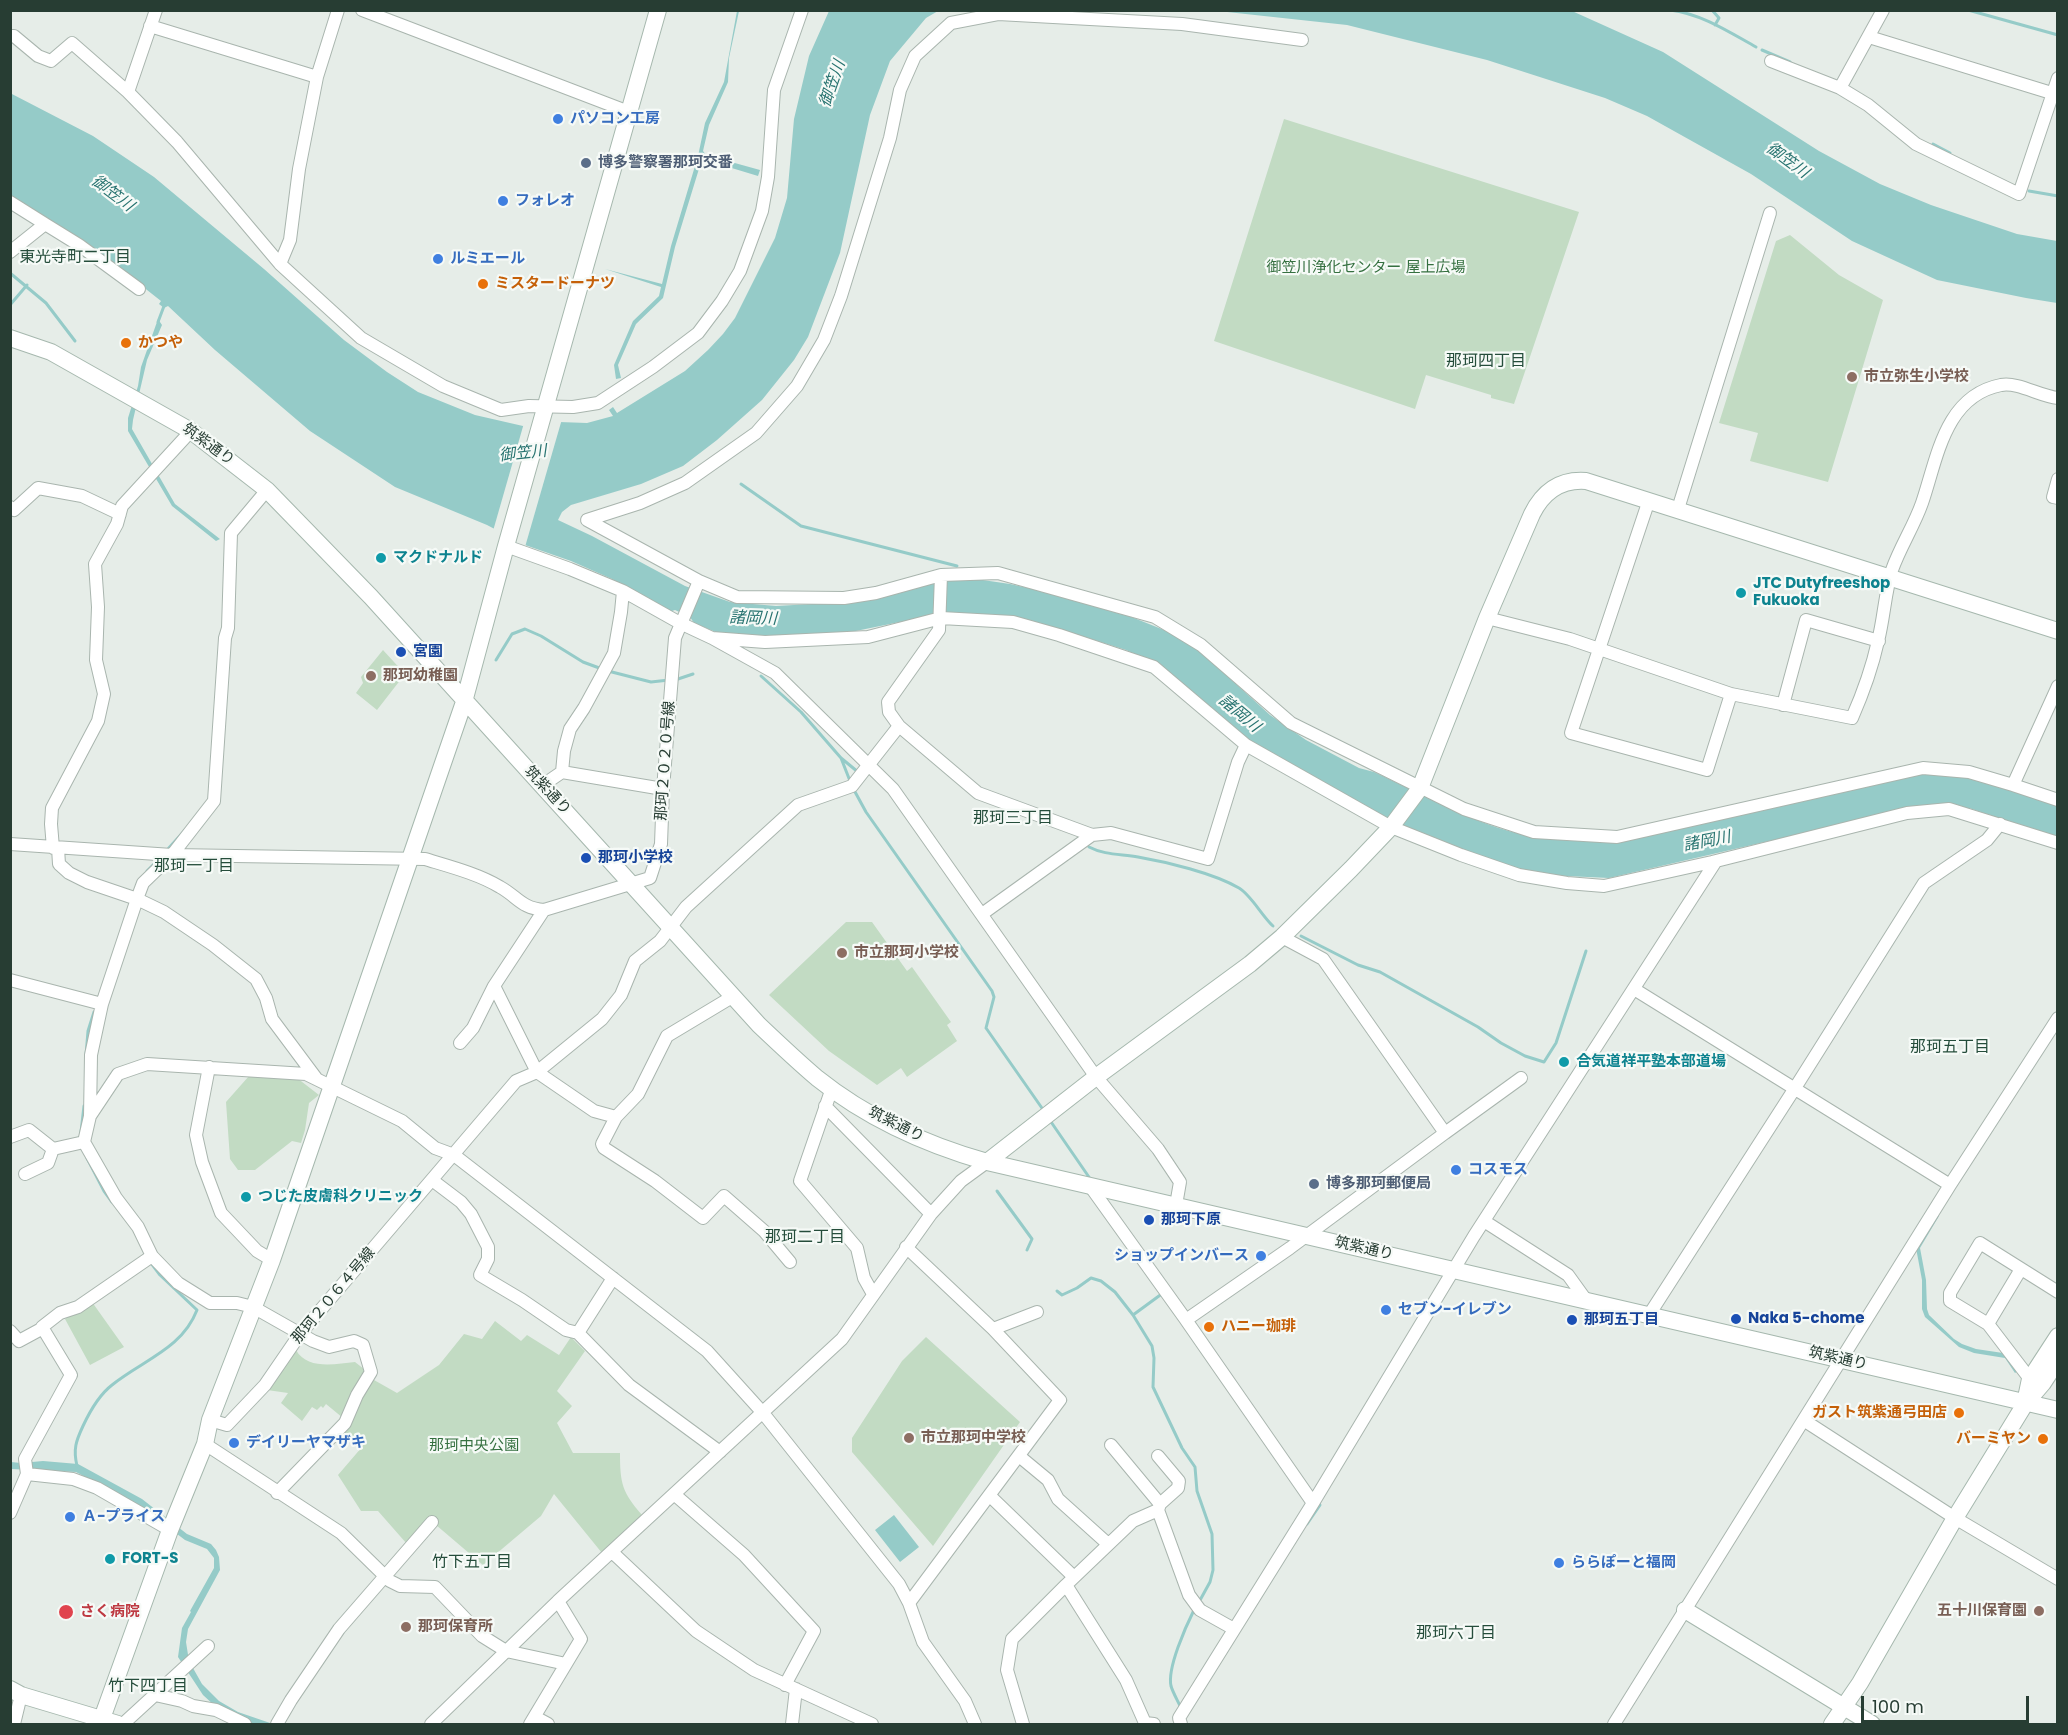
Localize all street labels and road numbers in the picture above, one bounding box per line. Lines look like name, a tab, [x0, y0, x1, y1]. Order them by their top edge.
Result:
street label: 筑紫通り	[178, 420, 238, 470]
street label: 那珂２０２０号線	[653, 701, 679, 821]
street label: 筑紫通り	[520, 763, 574, 819]
street label: 筑紫通り	[865, 1103, 927, 1147]
street label: 筑紫通り	[1333, 1233, 1395, 1265]
street label: 那珂２０６４号線	[289, 1244, 379, 1348]
street label: 筑紫通り	[1807, 1343, 1869, 1375]

